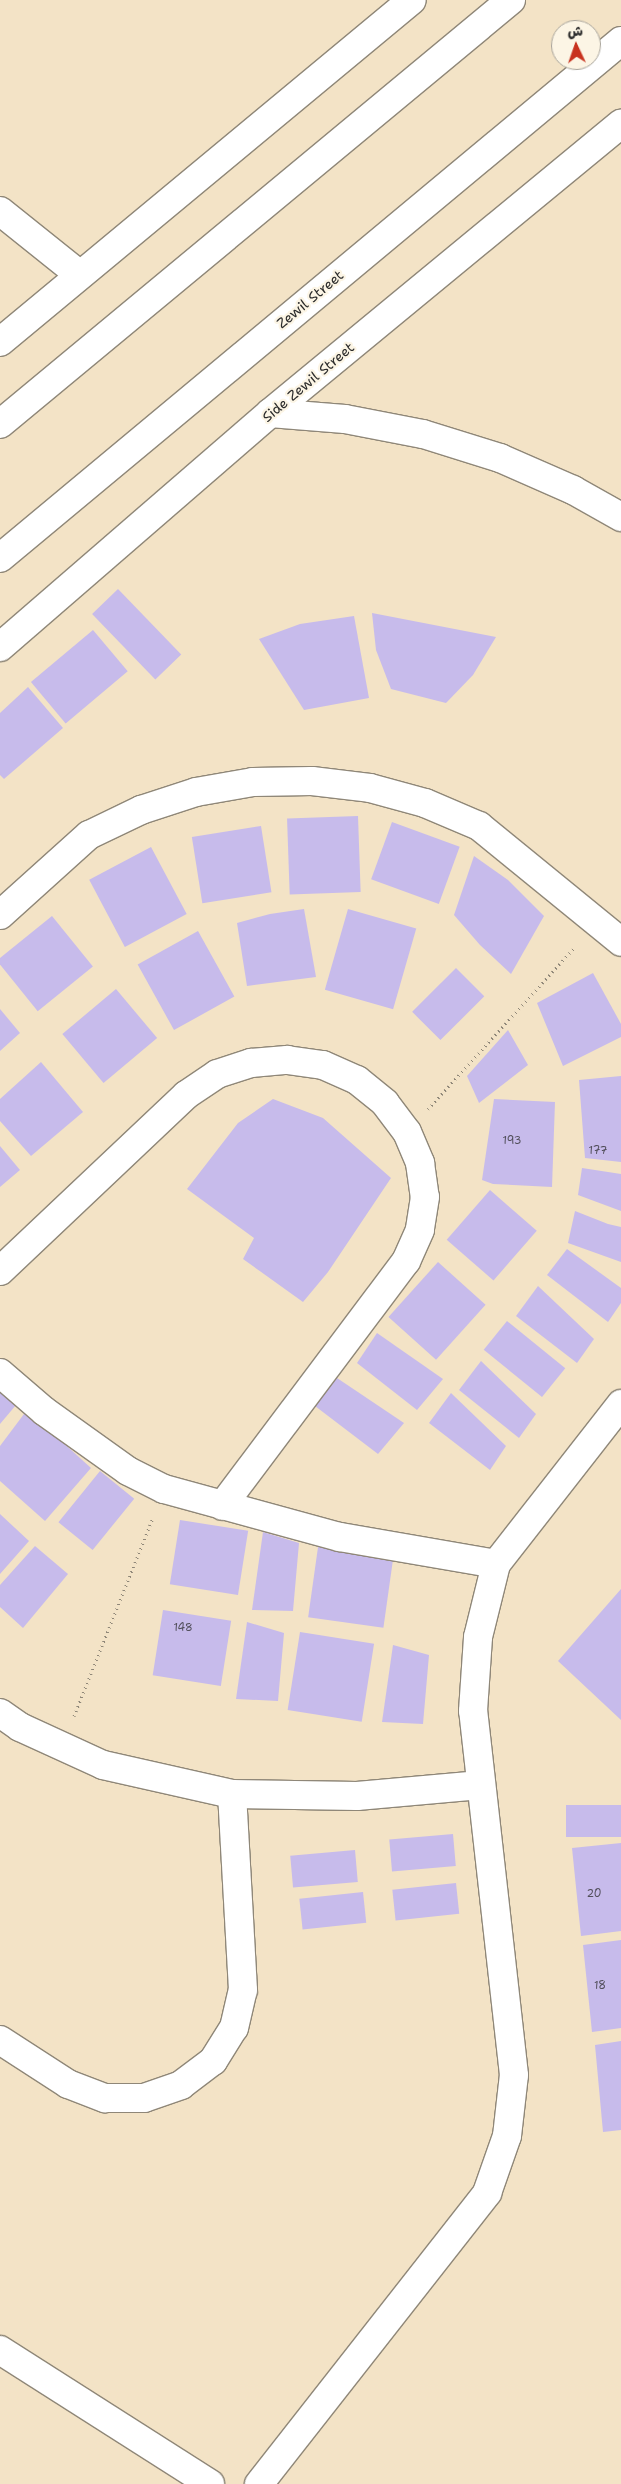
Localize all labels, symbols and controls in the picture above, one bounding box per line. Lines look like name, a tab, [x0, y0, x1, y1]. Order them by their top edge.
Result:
north arrow	[551, 20, 601, 70]
text: ش	[567, 22, 583, 40]
street label: Zewil Street	[273, 266, 347, 332]
street label: Side Zewil Street	[259, 339, 357, 425]
house number: 193	[502, 1134, 522, 1148]
house number: 177	[589, 1144, 607, 1158]
house number: 148	[173, 1621, 193, 1635]
house number: 20	[586, 1887, 602, 1901]
house number: 18	[594, 1979, 606, 1993]

